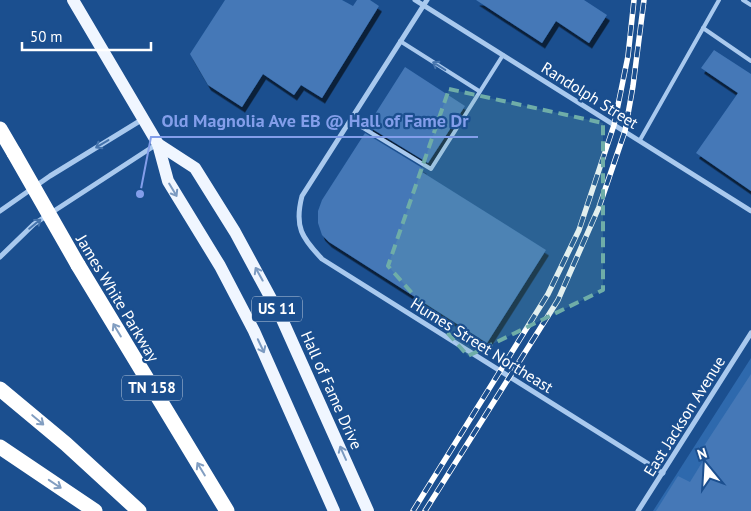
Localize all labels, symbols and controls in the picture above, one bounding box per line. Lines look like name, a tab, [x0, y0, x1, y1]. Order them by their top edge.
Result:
scale bar	[22, 20, 151, 52]
text: 50 m	[30, 27, 63, 46]
street label: Randolph Street	[538, 57, 643, 133]
one-way arrow	[433, 61, 447, 71]
callout: Old Magnolia Ave EB @ Hall of Fame Dr	[151, 104, 478, 137]
text: Old Magnolia Ave EB @ Hall of Fame Dr	[161, 109, 469, 132]
one-way arrow	[95, 139, 109, 149]
one-way arrow	[168, 182, 178, 196]
one-way arrow	[29, 218, 42, 229]
street label: James White Parkway	[72, 230, 164, 366]
one-way arrow	[254, 267, 264, 282]
street label: Humes Street Northeast	[407, 293, 557, 397]
road number: US 11	[252, 296, 302, 322]
one-way arrow	[112, 324, 122, 338]
street label: Hall of Fame Drive	[297, 328, 367, 452]
one-way arrow	[257, 338, 267, 353]
street label: East Jackson Avenue	[639, 352, 729, 480]
road number: TN 158	[122, 376, 182, 400]
one-way arrow	[31, 415, 44, 426]
north arrow	[681, 441, 731, 491]
text: N	[695, 444, 709, 464]
one-way arrow	[337, 446, 347, 461]
one-way arrow	[196, 463, 206, 477]
one-way arrow	[48, 479, 62, 489]

